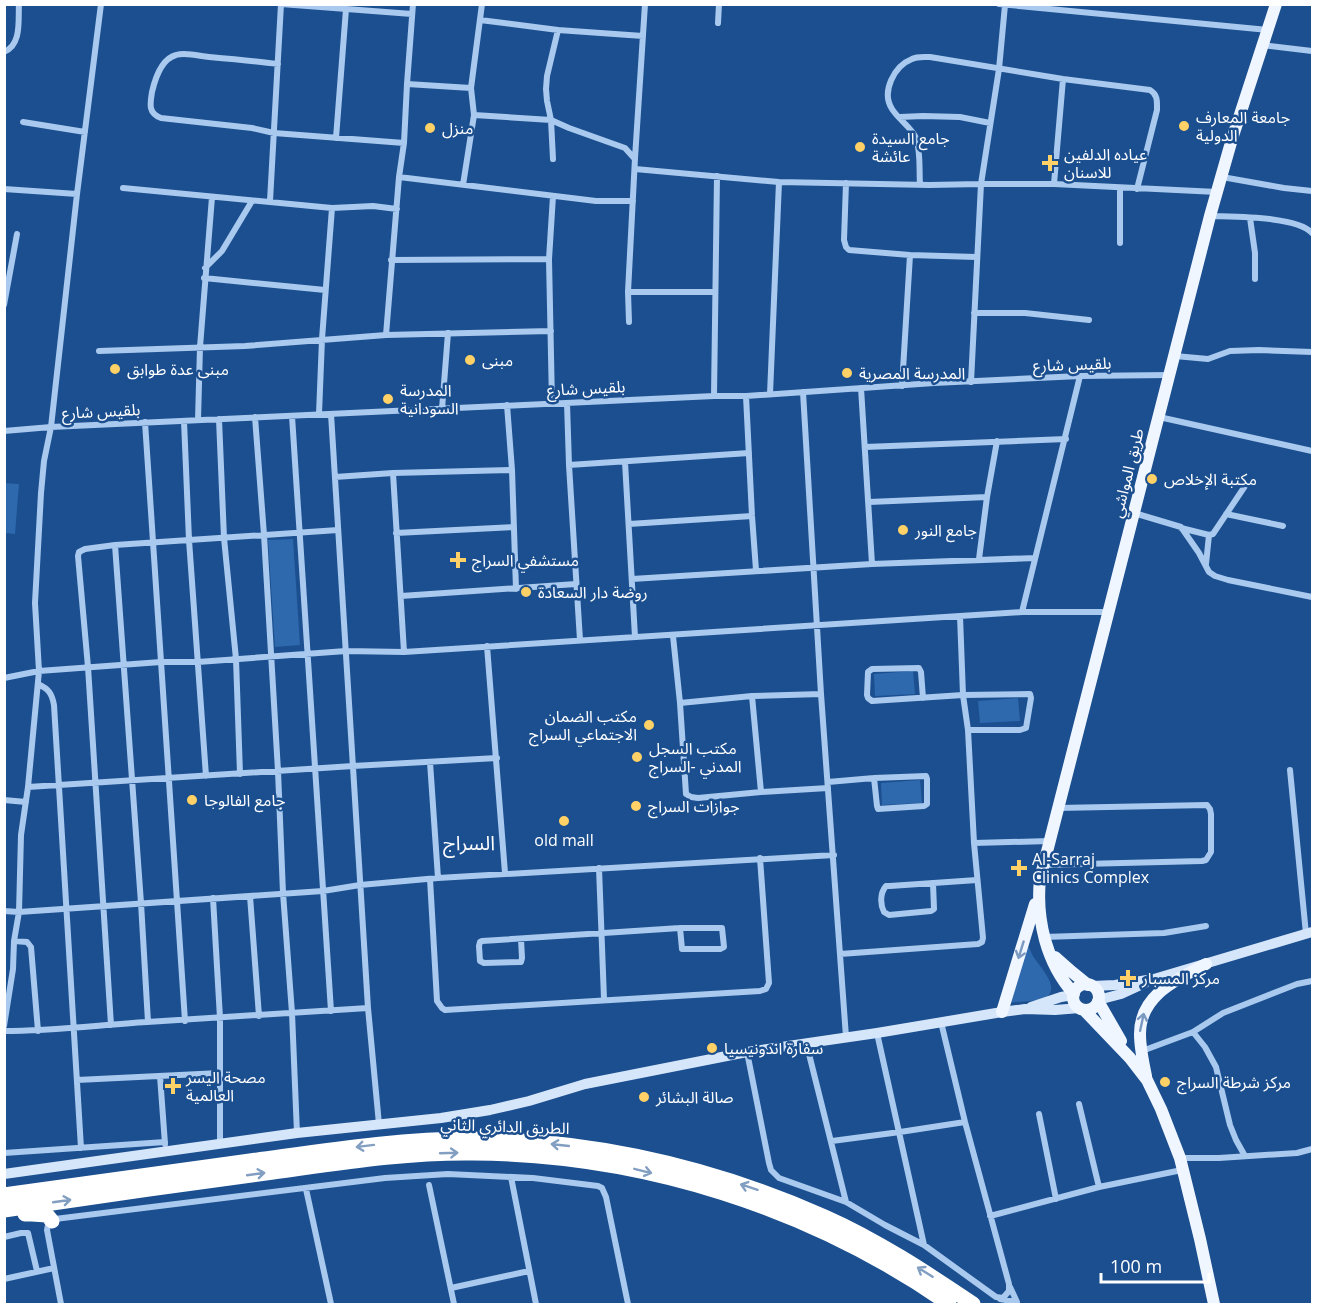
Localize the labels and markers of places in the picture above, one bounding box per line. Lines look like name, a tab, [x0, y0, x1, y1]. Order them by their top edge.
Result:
place label: جامعة المعارف الدولية	[1196, 106, 1290, 146]
place label: منزل	[442, 117, 473, 139]
marker: جامعة المعارف الدولية	[1177, 119, 1191, 133]
marker: منزل	[423, 121, 437, 135]
place label: جامع السيدة عائشة	[872, 127, 950, 167]
marker: جامع السيدة عائشة	[853, 140, 867, 154]
place label: عياده الدلفين للاسنان	[1064, 143, 1147, 183]
marker: عياده الدلفين للاسنان	[1041, 154, 1059, 172]
place label: مبنى	[482, 349, 513, 371]
marker: مبنى	[463, 353, 477, 367]
place label: مبنى عدة طوابق	[127, 358, 229, 380]
marker: مبنى عدة طوابق	[108, 362, 122, 376]
place label: المدرسة المصرية	[859, 362, 965, 384]
marker: المدرسة المصرية	[840, 366, 854, 380]
place label: المدرسة السودانية	[400, 379, 459, 419]
marker: المدرسة السودانية	[381, 392, 395, 406]
place label: مكتبة الإخلاص	[1164, 468, 1257, 490]
marker: مكتبة الإخلاص	[1145, 472, 1159, 486]
place label: جامع النور	[914, 519, 977, 543]
marker: جامع النور	[896, 523, 910, 537]
place label: مستشفي السراج	[472, 549, 579, 573]
marker: مستشفي السراج	[449, 551, 467, 569]
place label: روضة دار السعادة	[538, 581, 648, 603]
marker: روضة دار السعادة	[519, 585, 533, 599]
place label: مكتب الضمان الاجتماعي السراج	[529, 705, 637, 747]
marker: مكتب الضمان الاجتماعي السراج	[642, 718, 656, 732]
place label: مكتب السجل المدني -السراج	[649, 737, 742, 779]
marker: مكتب السجل المدني -السراج	[630, 750, 644, 764]
place label: جامع الفالوجا	[204, 789, 285, 813]
marker: جامع الفالوجا	[185, 793, 199, 807]
place label: جوازات السراج	[648, 795, 740, 819]
marker: جوازات السراج	[629, 799, 643, 813]
marker: old mall	[557, 814, 571, 828]
place label: old mall	[534, 829, 594, 851]
place label: Al-Sarraj Clinics Complex	[1032, 848, 1150, 888]
marker: Al-Sarraj Clinics Complex	[1010, 859, 1028, 877]
place label: مركز المسبار	[1141, 967, 1220, 989]
marker: مركز المسبار	[1119, 969, 1137, 987]
place label: سفارة اندونيسيا	[724, 1037, 823, 1059]
marker: سفارة اندونيسيا	[705, 1041, 719, 1055]
place label: مصحة اليسر العالمية	[185, 1066, 266, 1106]
place label: مركز شرطة السراج	[1177, 1071, 1291, 1095]
marker: مركز شرطة السراج	[1158, 1075, 1172, 1089]
marker: مصحة اليسر العالمية	[164, 1077, 182, 1095]
place label: صالة البشائر	[655, 1086, 734, 1108]
marker: صالة البشائر	[637, 1090, 651, 1104]

